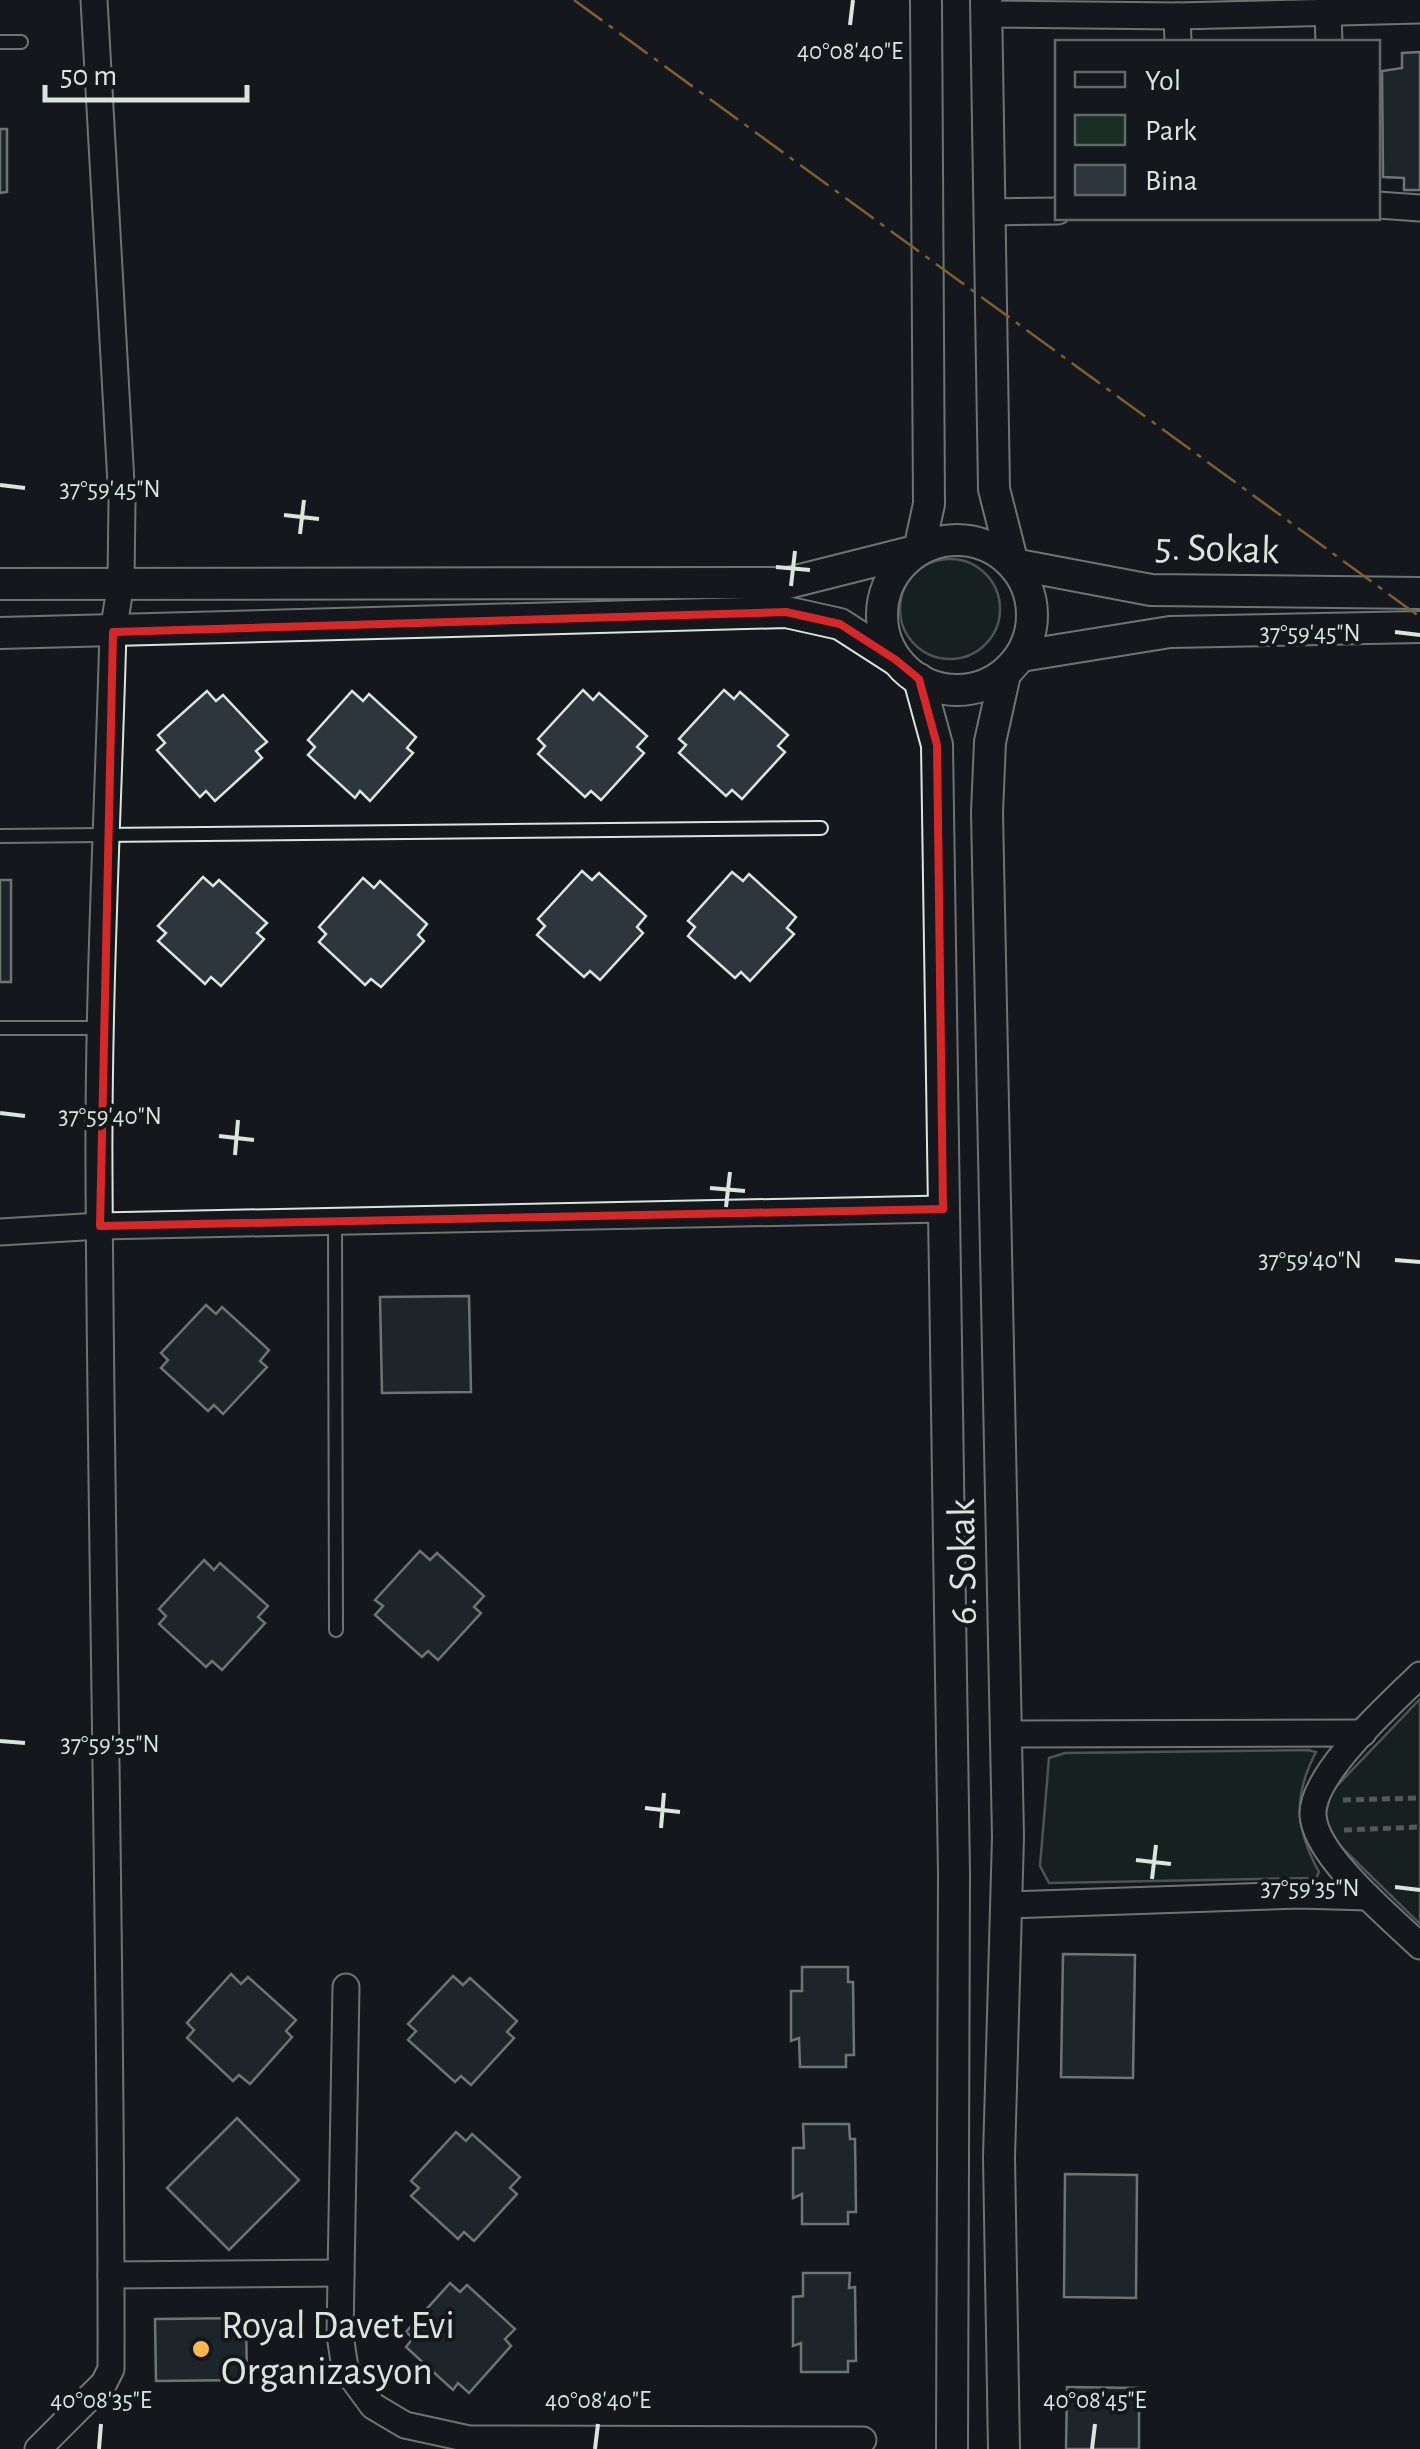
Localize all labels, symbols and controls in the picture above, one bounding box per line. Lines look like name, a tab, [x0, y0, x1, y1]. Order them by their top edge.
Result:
text: 40°08'40"E	[797, 39, 903, 64]
scale bar	[45, 40, 248, 102]
legend	[1055, 40, 1380, 220]
text: 50 m	[60, 61, 117, 91]
text: Yol	[1145, 66, 1181, 96]
text: Park	[1145, 116, 1197, 146]
text: Bina	[1145, 166, 1198, 196]
text: 37°59'45"N	[60, 477, 160, 502]
street label: 5. Sokak	[1154, 527, 1280, 571]
text: 37°59'45"N	[1260, 621, 1360, 646]
text: 37°59'40"N	[58, 1104, 162, 1129]
text: 37°59'40"N	[1258, 1248, 1362, 1273]
street label: 6. Sokak	[942, 1498, 984, 1626]
text: 37°59'35"N	[60, 1732, 160, 1757]
text: 37°59'35"N	[1260, 1876, 1360, 1901]
place label: Royal Davet Evi Organizasyon	[221, 2306, 455, 2392]
marker: Royal Davet Evi Organizasyon	[190, 2338, 212, 2360]
text: 40°08'35"E	[50, 2388, 152, 2413]
text: 40°08'40"E	[545, 2388, 651, 2413]
text: 40°08'45"E	[1043, 2388, 1147, 2413]

